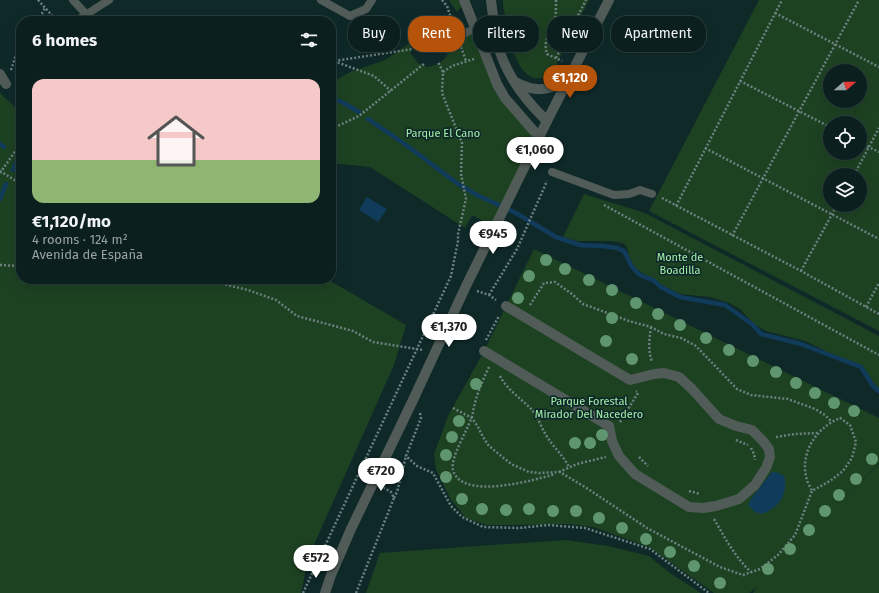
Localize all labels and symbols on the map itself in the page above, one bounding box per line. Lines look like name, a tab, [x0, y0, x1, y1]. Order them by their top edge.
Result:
north arrow	[823, 64, 867, 108]
pin: €1,120	[537, 65, 603, 99]
park label: Parque El Cano	[406, 127, 480, 140]
pin: €1,060	[502, 137, 568, 171]
pin: €945	[469, 221, 517, 255]
park label: Monte de Boadilla	[657, 251, 703, 277]
pin: €1,370	[416, 314, 482, 348]
park label: Parque Forestal Mirador Del Nacedero	[535, 395, 643, 421]
pin: €720	[357, 458, 405, 492]
pin: €572	[292, 545, 340, 579]

